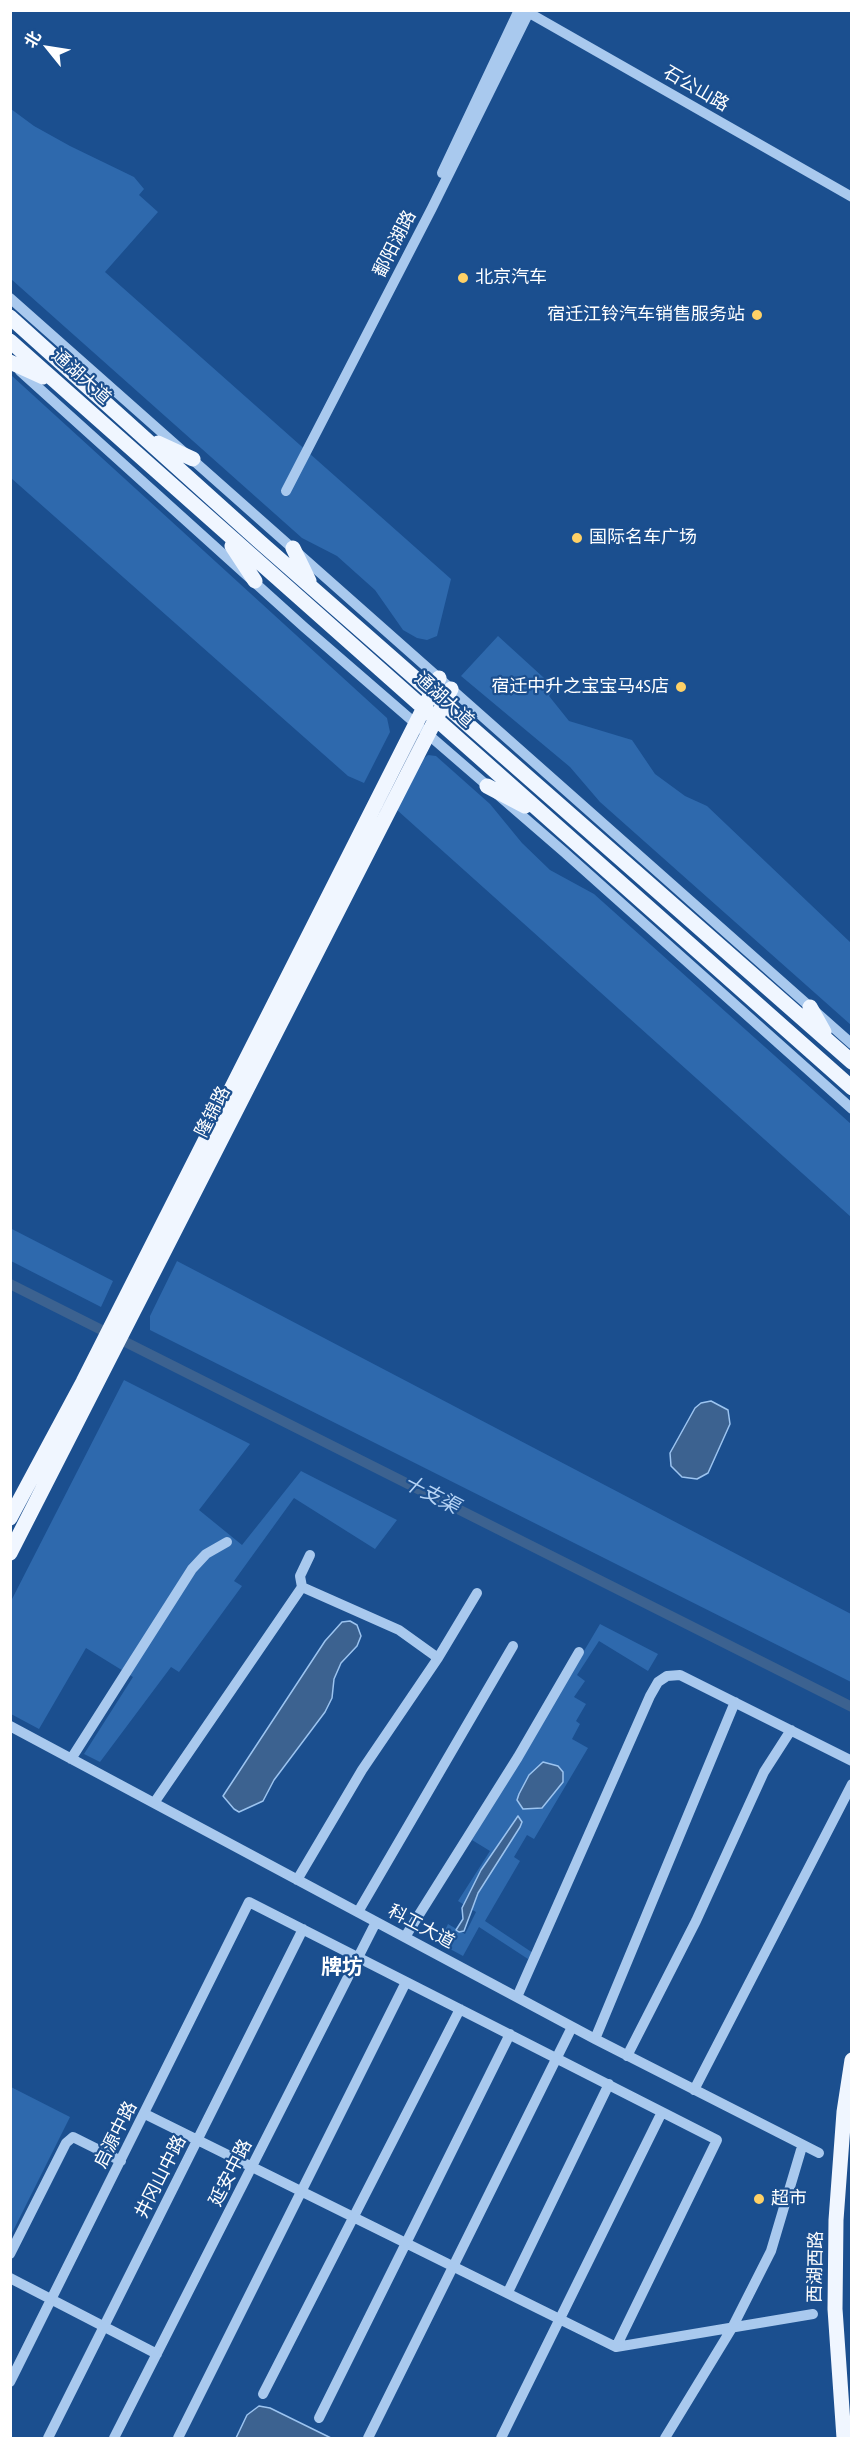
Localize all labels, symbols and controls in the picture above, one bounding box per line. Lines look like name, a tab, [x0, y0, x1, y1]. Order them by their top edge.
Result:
north arrow	[18, 18, 78, 78]
text: 北	[20, 27, 45, 51]
street label: 石公山路	[659, 62, 733, 116]
street label: 鄱阳湖路	[369, 207, 421, 281]
place label: 北京汽车	[475, 267, 547, 289]
marker: 北京汽车	[456, 271, 470, 285]
place label: 宿迁江铃汽车销售服务站	[547, 304, 745, 326]
marker: 宿迁江铃汽车销售服务站	[750, 308, 764, 322]
street label: 通湖大道	[47, 345, 115, 409]
place label: 国际名车广场	[589, 527, 697, 549]
marker: 国际名车广场	[570, 531, 584, 545]
street label: 通湖大道	[410, 668, 478, 732]
place label: 宿迁中升之宝宝马4S店	[491, 676, 669, 698]
marker: 宿迁中升之宝宝马4S店	[674, 680, 688, 694]
street label: 隆锦路	[191, 1083, 235, 1141]
water label: 十支渠	[399, 1471, 463, 1519]
street label: 科工大道	[384, 1901, 458, 1953]
district label: 牌坊	[321, 1955, 363, 1981]
street label: 启源中路	[90, 2098, 142, 2172]
street label: 井冈山中路	[131, 2132, 191, 2222]
street label: 延安中路	[205, 2136, 257, 2210]
place label: 超市	[771, 2188, 807, 2210]
marker: 超市	[752, 2192, 766, 2206]
street label: 西湖西路	[805, 2231, 827, 2303]

